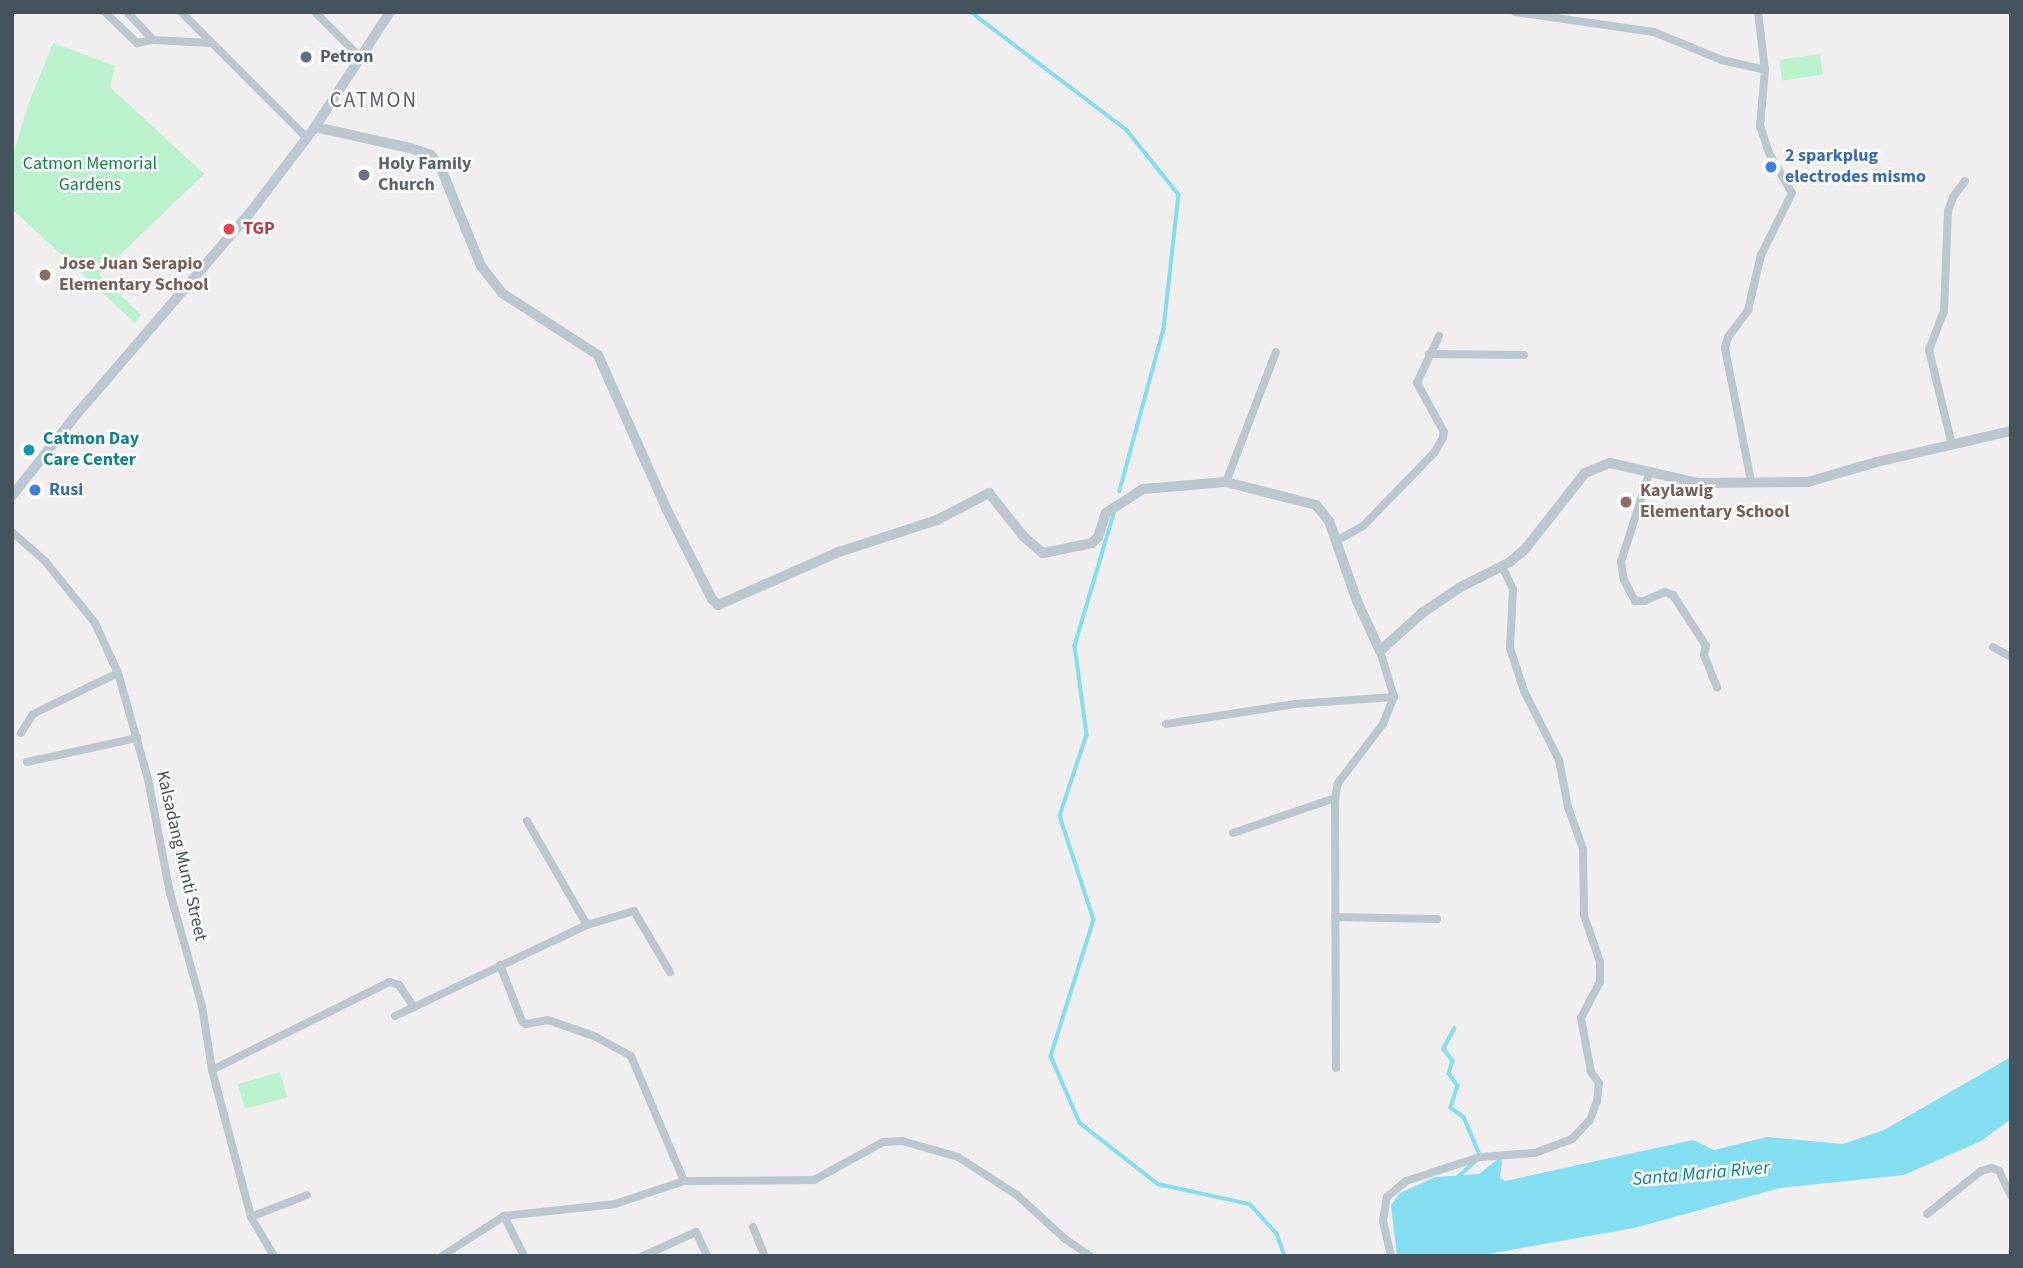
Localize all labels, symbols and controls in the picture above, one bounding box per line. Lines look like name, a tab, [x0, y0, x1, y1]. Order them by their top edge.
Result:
place label: Petron	[320, 46, 374, 68]
marker: Petron	[298, 49, 314, 65]
district label: CATMON	[331, 87, 417, 113]
place label: 2 sparkplug electrodes mismo	[1785, 146, 1926, 188]
park label: Catmon Memorial Gardens	[23, 154, 157, 196]
place label: Holy Family Church	[378, 154, 471, 196]
marker: 2 sparkplug electrodes mismo	[1763, 159, 1779, 175]
marker: Holy Family Church	[356, 167, 372, 183]
place label: TGP	[243, 218, 275, 240]
marker: TGP	[221, 221, 237, 237]
place label: Jose Juan Serapio Elementary School	[59, 254, 209, 296]
marker: Jose Juan Serapio Elementary School	[37, 267, 53, 283]
place label: Catmon Day Care Center	[43, 429, 139, 472]
marker: Catmon Day Care Center	[21, 442, 37, 458]
place label: Rusi	[49, 479, 83, 501]
place label: Kaylawig Elementary School	[1640, 481, 1790, 524]
marker: Rusi	[27, 482, 43, 498]
marker: Kaylawig Elementary School	[1618, 494, 1634, 510]
street label: Kalsadang Munti Street	[151, 769, 211, 943]
water label: Santa Maria River	[1632, 1157, 1770, 1191]

